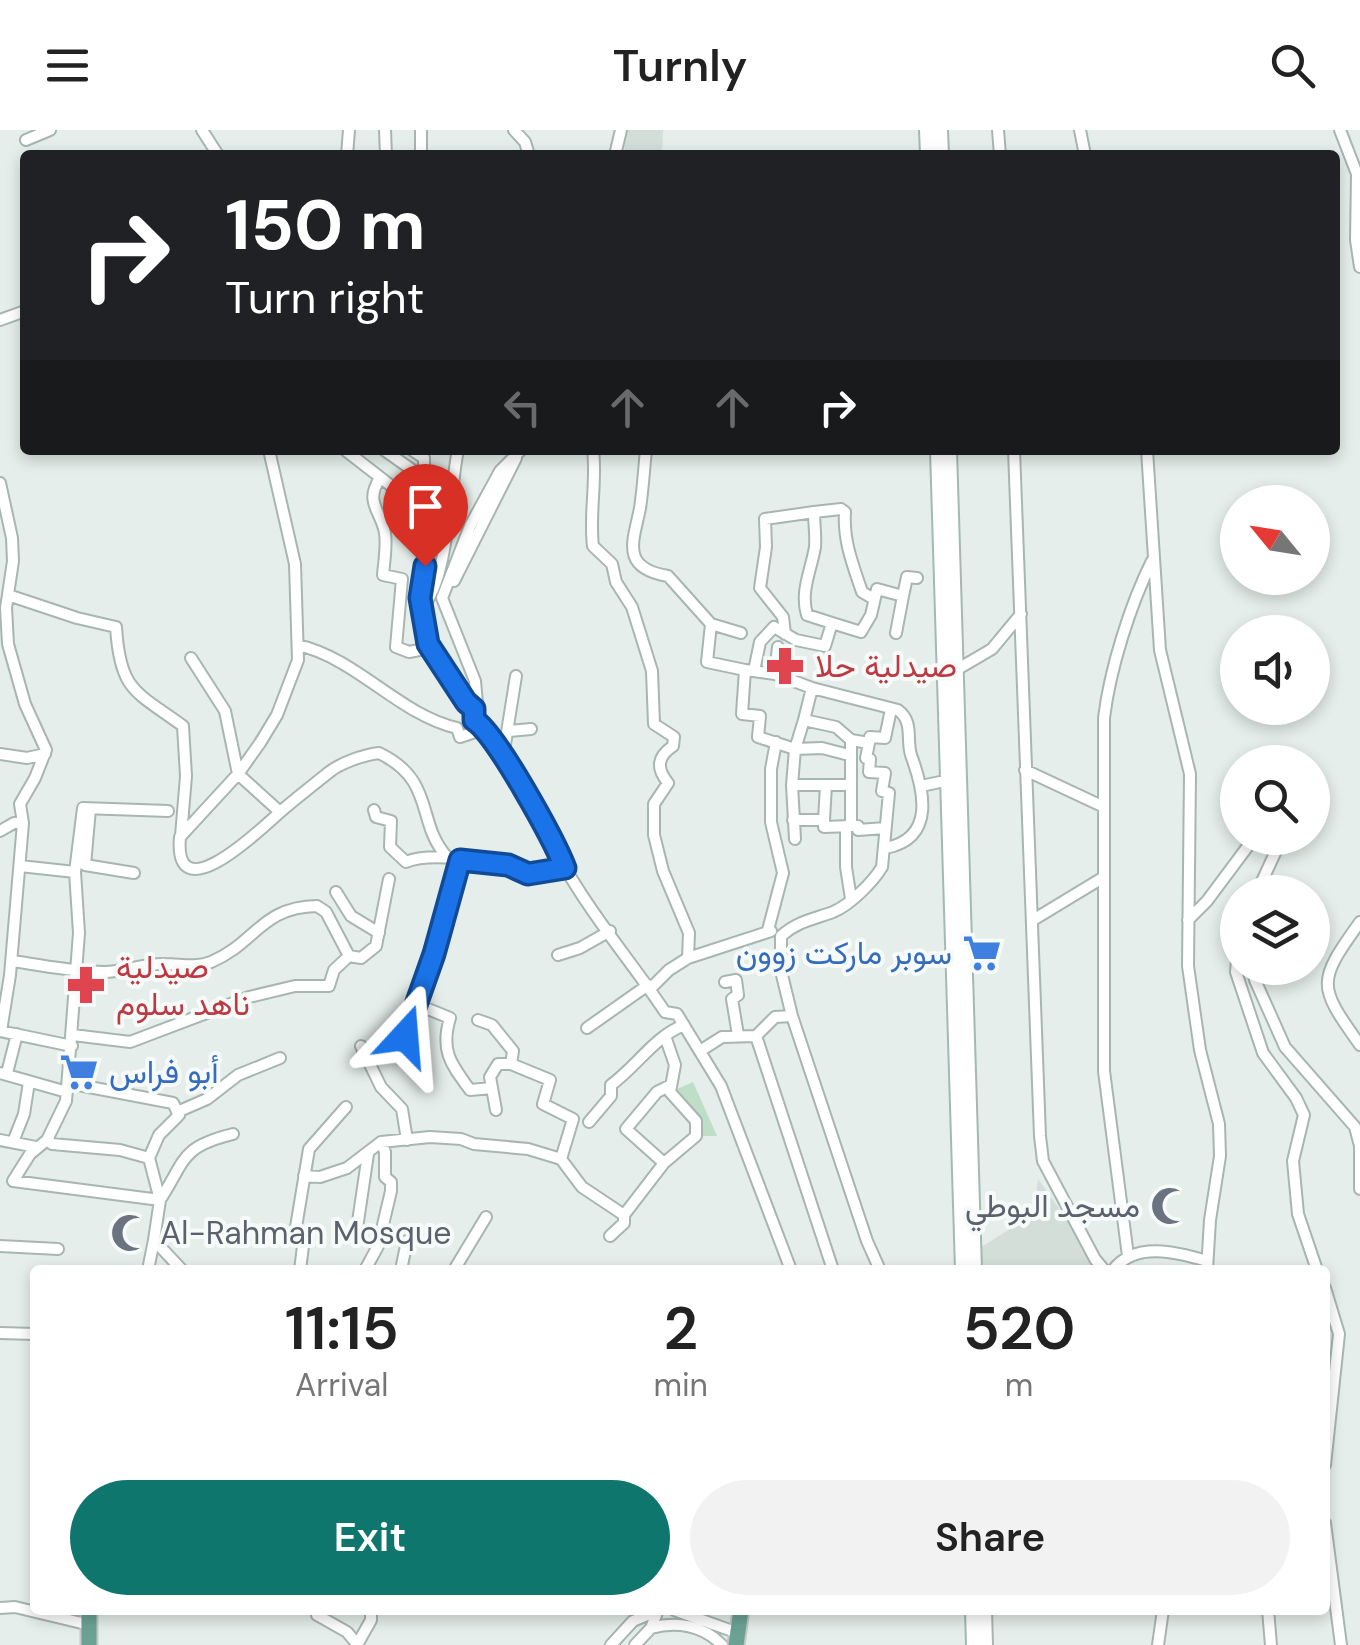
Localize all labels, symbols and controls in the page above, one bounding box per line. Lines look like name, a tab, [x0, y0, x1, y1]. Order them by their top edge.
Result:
text: Turnly	[613, 36, 747, 95]
icon: menu	[40, 38, 95, 93]
icon: search	[1265, 38, 1320, 93]
text: 150 m	[225, 180, 426, 271]
icon: right	[60, 190, 190, 320]
text: Turn right	[225, 268, 424, 327]
icon: left	[495, 380, 550, 435]
icon: ahead	[600, 380, 655, 435]
icon: ahead	[705, 380, 760, 435]
icon: right	[810, 380, 865, 435]
pin	[383, 464, 468, 567]
icon: arrive	[398, 479, 453, 534]
north arrow	[1220, 485, 1330, 595]
map controls	[1220, 485, 1330, 985]
button: sound	[1220, 615, 1330, 725]
pharmacy icon: صيدلية حلا	[764, 645, 806, 687]
place label: صيدلية حلا	[815, 645, 957, 687]
button: search	[1220, 745, 1330, 855]
button: layers	[1220, 875, 1330, 985]
place label: سوبر ماركت زوون	[736, 932, 952, 974]
supermarket icon: سوبر ماركت زوون	[961, 932, 1003, 974]
place label: صيدلية ناهد سلوم	[116, 946, 250, 1025]
pharmacy icon: صيدلية ناهد سلوم	[65, 964, 107, 1006]
position arrow	[353, 984, 457, 1088]
supermarket icon: أبو فراس	[58, 1051, 100, 1093]
place label: أبو فراس	[109, 1051, 219, 1093]
place label: مسجد البوطي	[965, 1185, 1140, 1232]
mosque icon: مسجد البوطي	[1149, 1185, 1191, 1227]
mosque icon: Al-Rahman Mosque	[109, 1212, 151, 1254]
place label: Al-Rahman Mosque	[160, 1212, 451, 1254]
text: 11:15	[285, 1289, 399, 1368]
text: 2	[663, 1289, 698, 1368]
text: 520	[963, 1289, 1075, 1368]
text: Arrival	[295, 1364, 388, 1406]
text: min	[653, 1364, 708, 1406]
text: m	[1005, 1364, 1033, 1406]
button: Exit	[70, 1480, 670, 1595]
button: Share	[690, 1480, 1290, 1595]

